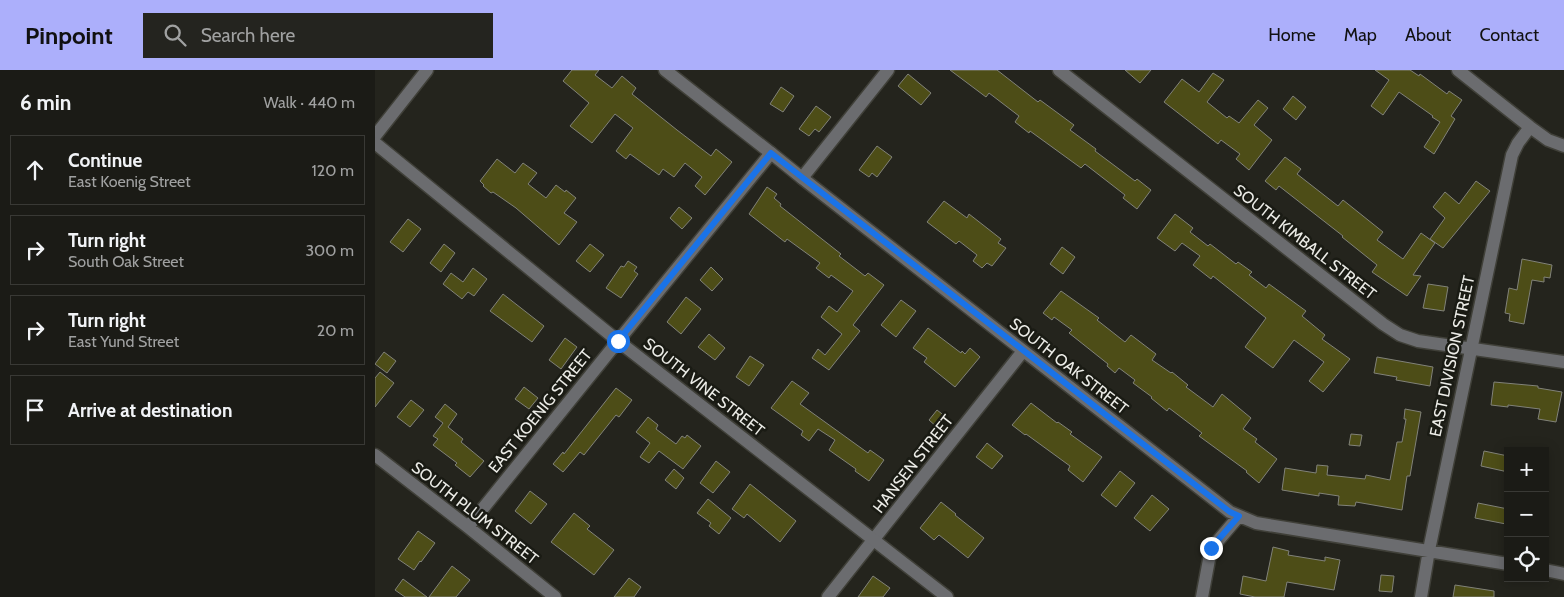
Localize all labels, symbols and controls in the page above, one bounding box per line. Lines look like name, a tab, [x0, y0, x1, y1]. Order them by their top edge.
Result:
search box	[143, 13, 493, 58]
text: Pinpoint	[25, 21, 113, 50]
icon: search	[161, 21, 189, 49]
text: Search here	[201, 24, 295, 47]
text: Home	[1268, 24, 1316, 46]
text: Map	[1344, 24, 1377, 46]
text: About	[1405, 24, 1451, 46]
text: Contact	[1479, 24, 1539, 46]
text: 6 min	[20, 90, 71, 115]
text: Walk · 440 m	[264, 93, 355, 112]
text: Continue	[68, 149, 142, 172]
icon: ahead	[21, 156, 49, 184]
text: 120 m	[312, 161, 354, 180]
text: East Koenig Street	[68, 172, 191, 191]
street label: SOUTH KIMBALL STREET	[1230, 180, 1380, 304]
text: Turn right	[68, 229, 146, 252]
icon: right	[21, 236, 49, 264]
text: 300 m	[305, 241, 354, 260]
text: South Oak Street	[68, 252, 184, 271]
street label: EAST DIVISION STREET	[1426, 273, 1478, 438]
text: Turn right	[68, 309, 146, 332]
street label: SOUTH OAK STREET	[1006, 314, 1132, 418]
icon: right	[21, 316, 49, 344]
text: 20 m	[317, 321, 354, 340]
route start	[607, 330, 630, 353]
text: East Yund Street	[68, 332, 179, 351]
street label: SOUTH VINE STREET	[640, 334, 769, 440]
street label: EAST KOENIG STREET	[484, 345, 596, 477]
icon: arrive	[21, 396, 49, 424]
text: Arrive at destination	[68, 399, 232, 422]
street label: HANSEN STREET	[869, 411, 957, 517]
map controls	[1504, 447, 1549, 582]
button: +	[1504, 447, 1549, 492]
street label: SOUTH PLUM STREET	[408, 458, 542, 569]
button: −	[1504, 492, 1549, 537]
route end	[1200, 537, 1223, 560]
button: locate	[1504, 537, 1549, 582]

